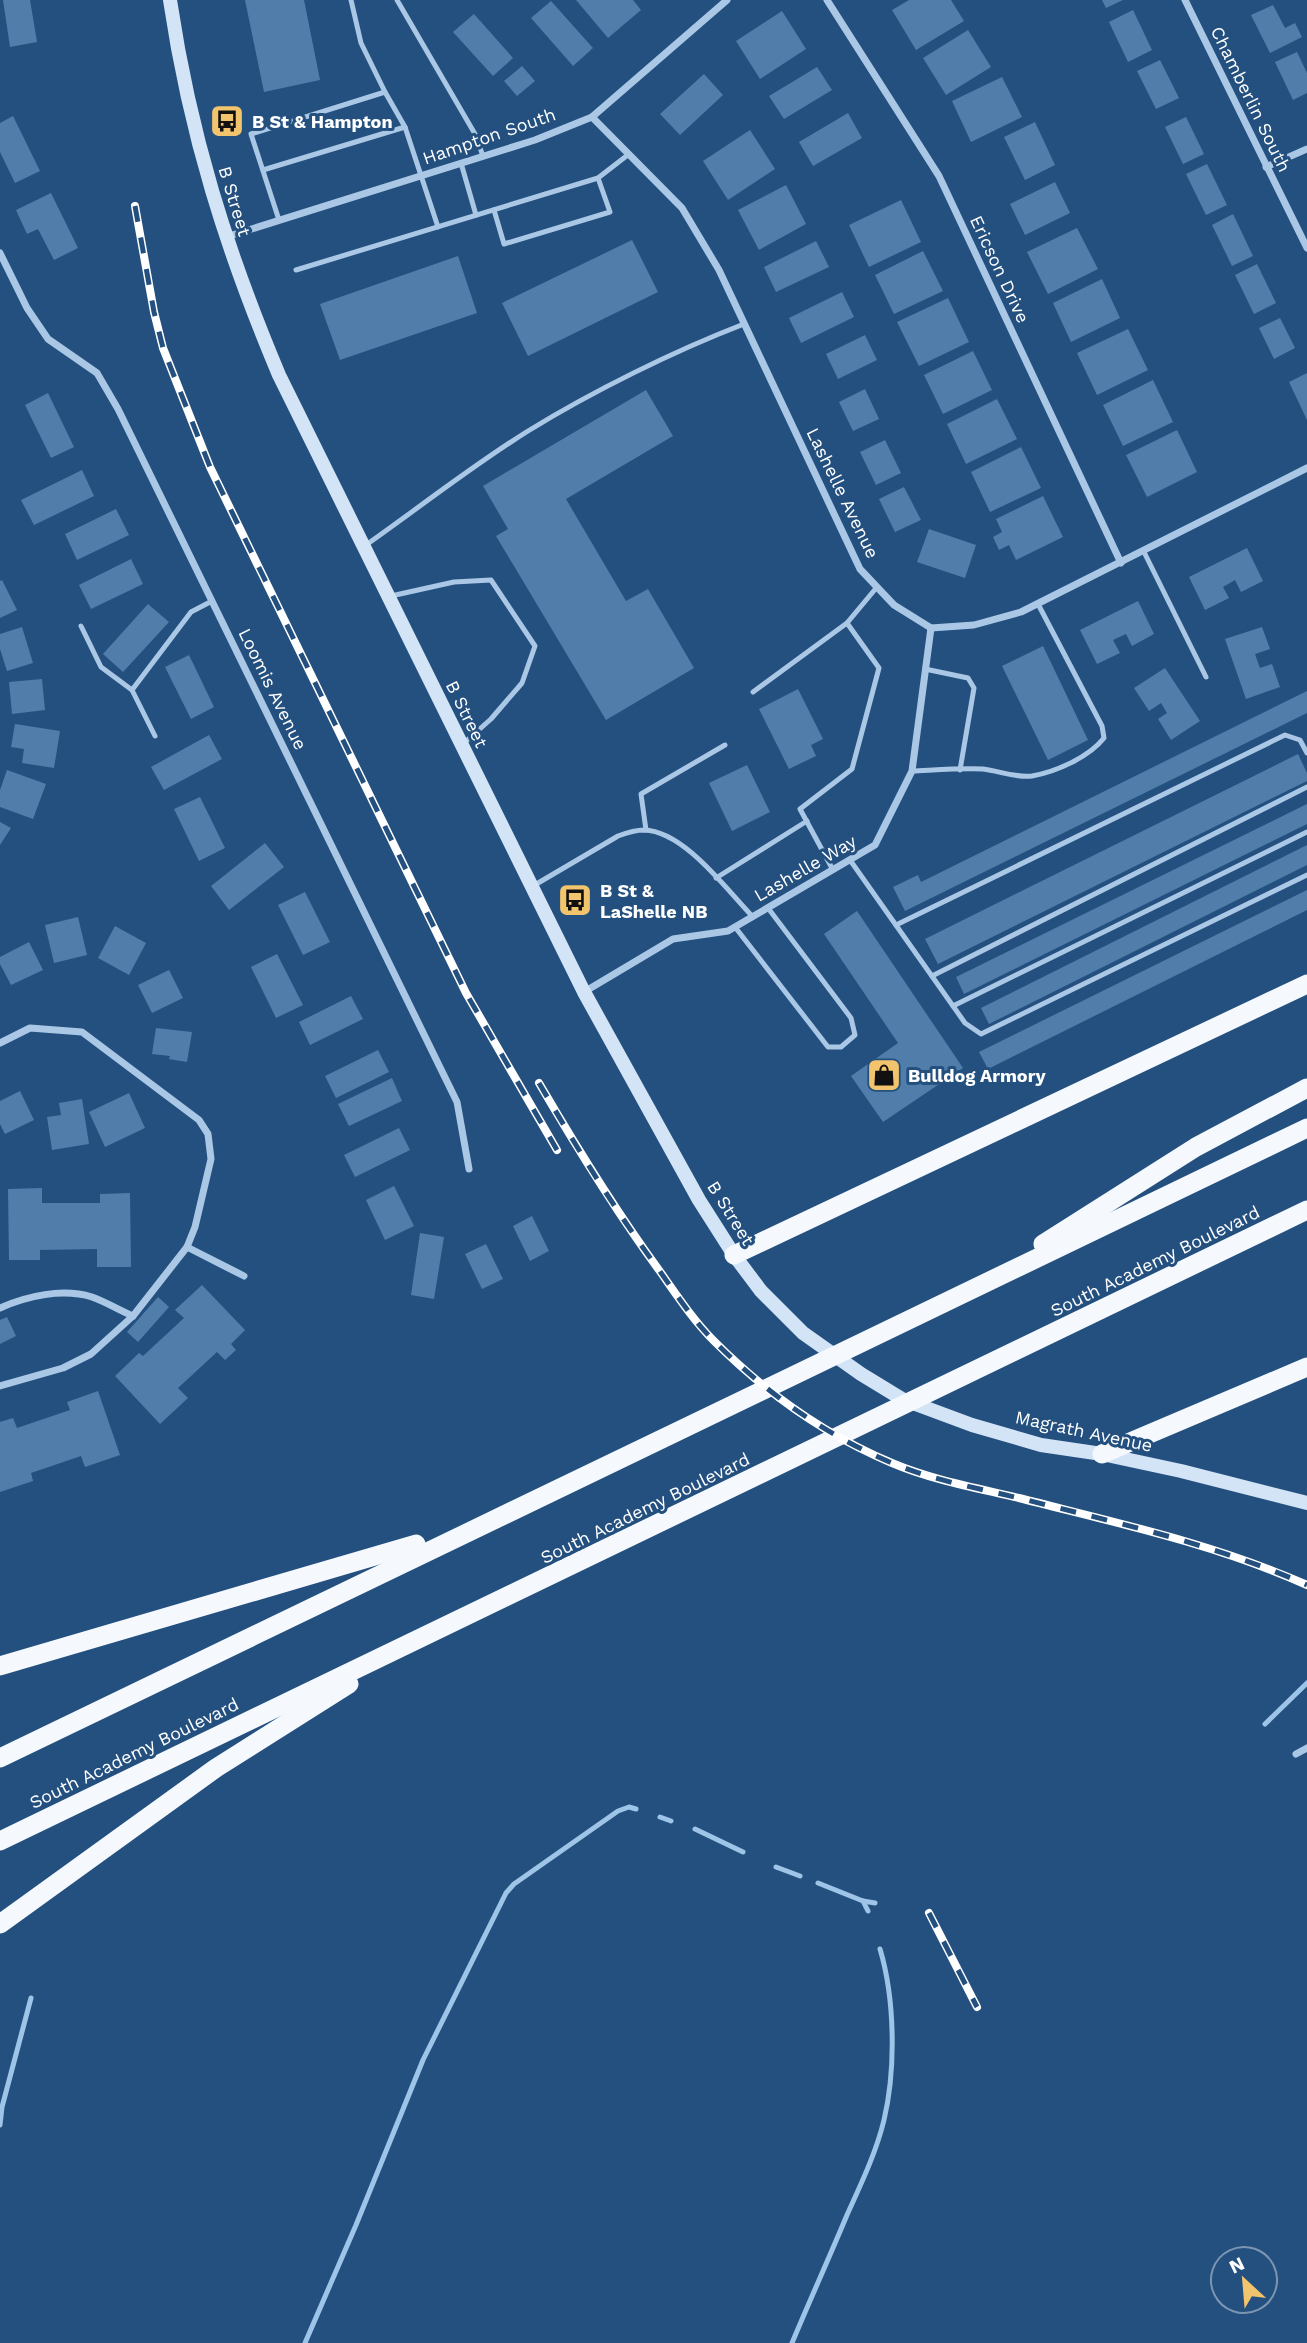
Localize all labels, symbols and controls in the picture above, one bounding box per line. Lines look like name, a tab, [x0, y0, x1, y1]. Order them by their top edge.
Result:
street label: Chamberlin South	[1207, 23, 1295, 175]
bus stop icon: B St & Hampton	[208, 102, 246, 140]
street label: Hampton South	[420, 103, 558, 169]
place label: B St & Hampton	[252, 111, 393, 132]
street label: B Street	[214, 163, 256, 239]
street label: Ericson Drive	[966, 212, 1034, 326]
street label: Lashelle Avenue	[802, 424, 884, 562]
street label: Loomis Avenue	[234, 625, 312, 753]
street label: B Street	[442, 677, 492, 751]
street label: Lashelle Way	[750, 830, 860, 906]
place label: B St & LaShelle NB	[600, 880, 707, 922]
bus stop icon: B St & LaShelle NB	[556, 881, 594, 919]
shop icon: Bulldog Armory	[865, 1056, 903, 1094]
place label: Bulldog Armory	[908, 1065, 1046, 1086]
street label: B Street	[703, 1177, 759, 1250]
street label: South Academy Boulevard	[1047, 1201, 1263, 1321]
street label: Magrath Avenue	[1013, 1406, 1155, 1456]
street label: South Academy Boulevard	[537, 1448, 753, 1568]
street label: South Academy Boulevard	[26, 1693, 242, 1813]
north arrow	[1209, 2245, 1279, 2315]
text: N	[1225, 2252, 1248, 2279]

